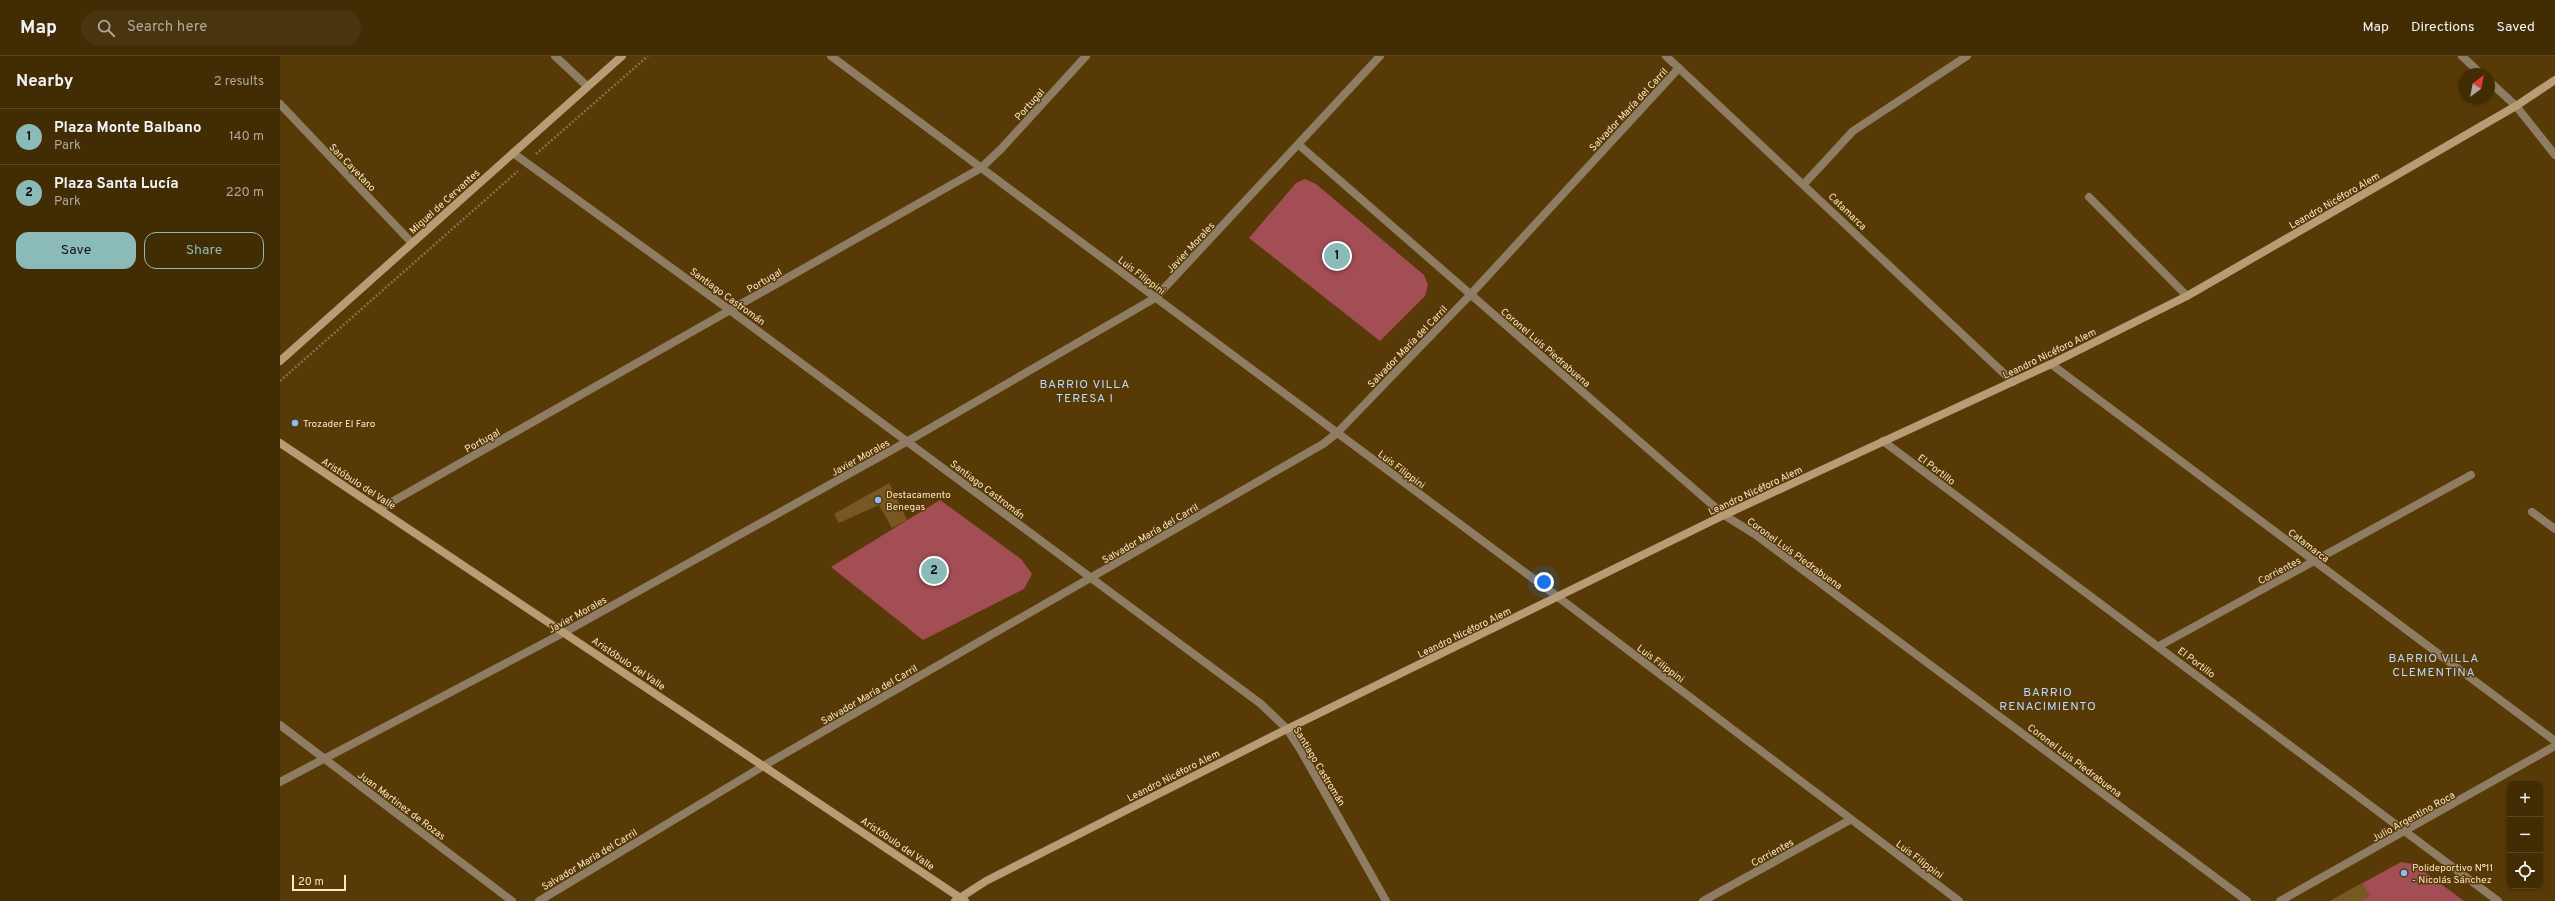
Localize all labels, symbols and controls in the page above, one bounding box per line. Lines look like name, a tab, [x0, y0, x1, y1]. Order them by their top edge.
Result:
search box	[81, 10, 361, 46]
text: Map	[20, 16, 57, 40]
icon: search	[95, 17, 117, 39]
text: Search here	[127, 18, 207, 37]
text: Map	[2363, 19, 2389, 36]
text: Directions	[2411, 19, 2475, 36]
text: Saved	[2497, 19, 2535, 36]
street label: Salvador María del Carril	[1587, 66, 1671, 154]
north arrow	[2459, 68, 2495, 104]
text: Nearby	[16, 71, 73, 93]
text: 2 results	[214, 74, 264, 90]
street label: Portugal	[1012, 86, 1048, 124]
text: Plaza Monte Balbano	[54, 119, 201, 138]
text: 1	[26, 129, 32, 145]
text: 140 m	[229, 129, 264, 145]
text: Park	[54, 138, 81, 154]
street label: San Cayetano	[326, 141, 378, 195]
street label: Miguel de Cervantes	[407, 167, 483, 237]
street label: Leandro Nicéforo Alem	[2287, 170, 2382, 233]
text: Plaza Santa Lucía	[54, 175, 179, 194]
text: 2	[25, 185, 33, 201]
text: 220 m	[226, 185, 264, 201]
street label: Catamarca	[1825, 191, 1869, 234]
text: Park	[54, 194, 81, 210]
street label: Javier Morales	[1164, 220, 1218, 276]
button: Save	[16, 232, 136, 269]
button: Share	[144, 232, 264, 269]
pin: 1	[1324, 241, 1350, 271]
street label: Luis Filippini	[1115, 254, 1167, 298]
street label: Santiago Castromán	[687, 265, 767, 329]
street label: Portugal	[745, 266, 785, 297]
street label: Salvador María del Carril	[1365, 303, 1451, 391]
street label: Coronel Luis Piedrabuena	[1497, 306, 1593, 391]
street label: Leandro Nicéforo Alem	[2001, 326, 2099, 383]
district label: BARRIO VILLA TERESA I	[1040, 377, 1130, 407]
marker: Trozader El Faro	[290, 418, 300, 428]
place label: Trozader El Faro	[303, 418, 376, 431]
street label: Portugal	[463, 426, 503, 456]
street label: Javier Morales	[829, 437, 893, 480]
street label: Luis Filippini	[1375, 448, 1427, 492]
street label: El Portillo	[1915, 452, 1958, 489]
street label: Aristóbulo del Valle	[319, 455, 398, 513]
street label: Santiago Castromán	[947, 458, 1027, 523]
street label: Leandro Nicéforo Alem	[1706, 464, 1805, 519]
place label: Destacamento Benegas	[886, 489, 951, 514]
marker: Destacamento Benegas	[873, 495, 883, 505]
street label: Salvador María del Carril	[1100, 501, 1201, 567]
street label: Coronel Luis Piedrabuena	[1744, 515, 1844, 593]
street label: Catamarca	[2285, 526, 2331, 566]
street label: Corrientes	[2256, 554, 2304, 588]
pin: 2	[921, 556, 947, 586]
your location	[1534, 572, 1554, 592]
street label: Javier Morales	[546, 594, 610, 637]
street label: Leandro Nicéforo Alem	[1416, 605, 1514, 662]
street label: Aristóbulo del Valle	[589, 635, 667, 694]
street label: Luis Filippini	[1634, 642, 1686, 686]
street label: El Portillo	[2175, 645, 2218, 682]
district label: BARRIO VILLA CLEMENTINA	[2389, 651, 2479, 681]
street label: Salvador María del Carril	[819, 662, 920, 728]
district label: BARRIO RENACIMIENTO	[1999, 685, 2097, 715]
street label: Coronel Luis Piedrabuena	[2024, 721, 2124, 801]
street label: Santiago Castromán	[1290, 725, 1347, 809]
street label: Leandro Nicéforo Alem	[1125, 747, 1222, 805]
street label: Juan Martinez de Rozas	[355, 769, 448, 844]
map controls	[2507, 781, 2543, 889]
button: +	[2507, 781, 2543, 817]
street label: Julio Argentino Roca	[2370, 789, 2458, 846]
street label: Aristóbulo del Valle	[858, 815, 936, 874]
button: −	[2507, 817, 2543, 853]
street label: Salvador María del Carril	[540, 827, 640, 894]
street label: Corrientes	[1749, 836, 1797, 870]
street label: Luis Filippini	[1893, 838, 1945, 882]
button: locate	[2507, 853, 2543, 889]
place label: Polideportivo N°11 - Nicolás Sánchez	[2412, 862, 2493, 887]
marker: Polideportivo N°11 - Nicolás Sánchez	[2399, 868, 2409, 878]
scale bar	[292, 873, 346, 892]
text: 20 m	[298, 875, 324, 889]

